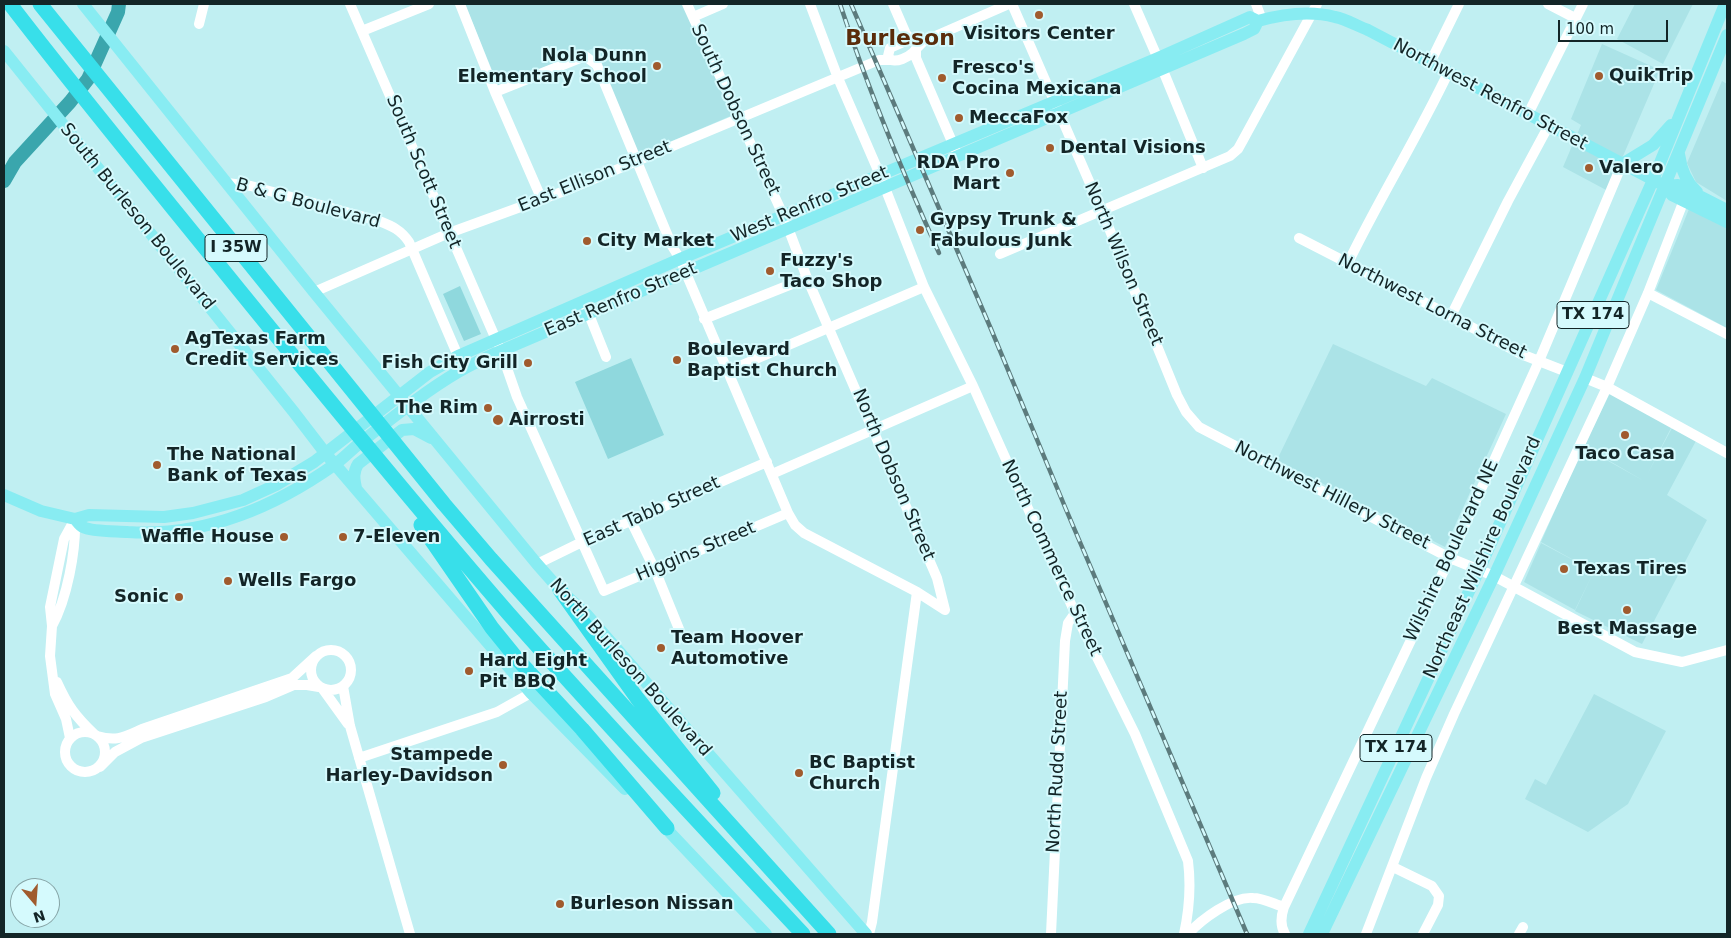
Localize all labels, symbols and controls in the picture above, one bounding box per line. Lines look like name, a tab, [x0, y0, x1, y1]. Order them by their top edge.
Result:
marker: Visitors Center	[1033, 9, 1045, 21]
scale bar	[1561, 10, 1671, 42]
text: 100 m	[1566, 20, 1614, 38]
street label: South Dobson Street	[686, 21, 784, 199]
place label: Visitors Center	[963, 23, 1115, 45]
district label: Burleson	[845, 26, 955, 52]
street label: Northwest Renfro Street	[1389, 34, 1591, 156]
place label: Nola Dunn Elementary School	[458, 45, 647, 88]
place label: Fresco's Cocina Mexicana	[952, 57, 1121, 100]
marker: Nola Dunn Elementary School	[651, 60, 663, 72]
place label: QuikTrip	[1609, 65, 1693, 87]
marker: QuikTrip	[1593, 70, 1605, 82]
marker: Fresco's Cocina Mexicana	[936, 72, 948, 84]
street label: South Scott Street	[381, 92, 465, 252]
place label: MeccaFox	[969, 107, 1068, 129]
marker: MeccaFox	[953, 112, 965, 124]
street label: South Burleson Boulevard	[55, 119, 219, 315]
street label: East Ellison Street	[515, 136, 675, 218]
place label: Dental Visions	[1060, 137, 1206, 159]
marker: Dental Visions	[1044, 142, 1056, 154]
place label: RDA Pro Mart	[917, 152, 1000, 194]
place label: Valero	[1599, 157, 1664, 179]
street label: West Renfro Street	[728, 162, 892, 248]
marker: Valero	[1583, 162, 1595, 174]
marker: RDA Pro Mart	[1004, 167, 1016, 179]
street label: B & G Boulevard	[233, 174, 383, 234]
street label: North Wilson Street	[1079, 179, 1167, 349]
place label: Gypsy Trunk & Fabulous Junk	[930, 209, 1077, 252]
marker: Gypsy Trunk & Fabulous Junk	[914, 224, 926, 236]
place label: City Market	[597, 230, 714, 252]
road number: I 35W	[205, 234, 267, 262]
marker: City Market	[581, 235, 593, 247]
place label: Fuzzy's Taco Shop	[780, 250, 882, 292]
street label: Northwest Lorna Street	[1334, 250, 1530, 364]
street label: East Renfro Street	[542, 258, 700, 342]
marker: Fuzzy's Taco Shop	[764, 265, 776, 277]
road number: TX 174	[1557, 302, 1629, 328]
place label: AgTexas Farm Credit Services	[185, 328, 339, 370]
place label: Boulevard Baptist Church	[687, 339, 837, 382]
marker: AgTexas Farm Credit Services	[169, 343, 181, 355]
place label: Fish City Grill	[382, 352, 518, 374]
marker: Boulevard Baptist Church	[671, 354, 683, 366]
marker: Fish City Grill	[522, 357, 534, 369]
street label: North Dobson Street	[847, 386, 939, 564]
place label: The Rim	[396, 397, 478, 419]
marker: The Rim	[482, 402, 494, 414]
place label: Airrosti	[509, 409, 585, 431]
marker: Airrosti	[491, 413, 505, 427]
marker: Taco Casa	[1619, 429, 1631, 441]
street label: Northeast Wilshire Boulevard	[1420, 434, 1546, 682]
street label: Northwest Hillery Street	[1231, 437, 1433, 555]
place label: Taco Casa	[1575, 443, 1675, 465]
place label: The National Bank of Texas	[167, 444, 307, 486]
street label: North Commerce Street	[996, 456, 1106, 660]
street label: Wilshire Boulevard NE	[1400, 456, 1504, 646]
marker: The National Bank of Texas	[151, 459, 163, 471]
street label: East Tabb Street	[581, 472, 723, 552]
street label: Higgins Street	[633, 517, 759, 587]
place label: Waffle House	[141, 526, 274, 548]
place label: 7-Eleven	[353, 526, 440, 548]
marker: Waffle House	[278, 531, 290, 543]
marker: 7-Eleven	[337, 531, 349, 543]
place label: Texas Tires	[1574, 558, 1687, 580]
marker: Texas Tires	[1558, 563, 1570, 575]
place label: Wells Fargo	[238, 570, 356, 592]
marker: Wells Fargo	[222, 575, 234, 587]
street label: North Burleson Boulevard	[544, 575, 716, 761]
place label: Sonic	[114, 586, 169, 608]
marker: Sonic	[173, 591, 185, 603]
marker: Best Massage	[1621, 604, 1633, 616]
place label: Best Massage	[1557, 618, 1697, 640]
place label: Team Hoover Automotive	[671, 627, 803, 670]
marker: Team Hoover Automotive	[655, 642, 667, 654]
place label: Hard Eight Pit BBQ	[479, 650, 587, 692]
marker: Hard Eight Pit BBQ	[463, 665, 475, 677]
street label: North Rudd Street	[1043, 690, 1073, 854]
road number: TX 174	[1360, 734, 1432, 761]
place label: Stampede Harley-Davidson	[326, 744, 493, 786]
place label: BC Baptist Church	[809, 752, 915, 794]
marker: Stampede Harley-Davidson	[497, 759, 509, 771]
marker: BC Baptist Church	[793, 767, 805, 779]
north arrow	[10, 878, 60, 928]
place label: Burleson Nissan	[570, 893, 734, 915]
marker: Burleson Nissan	[554, 898, 566, 910]
text: N	[31, 907, 47, 926]

